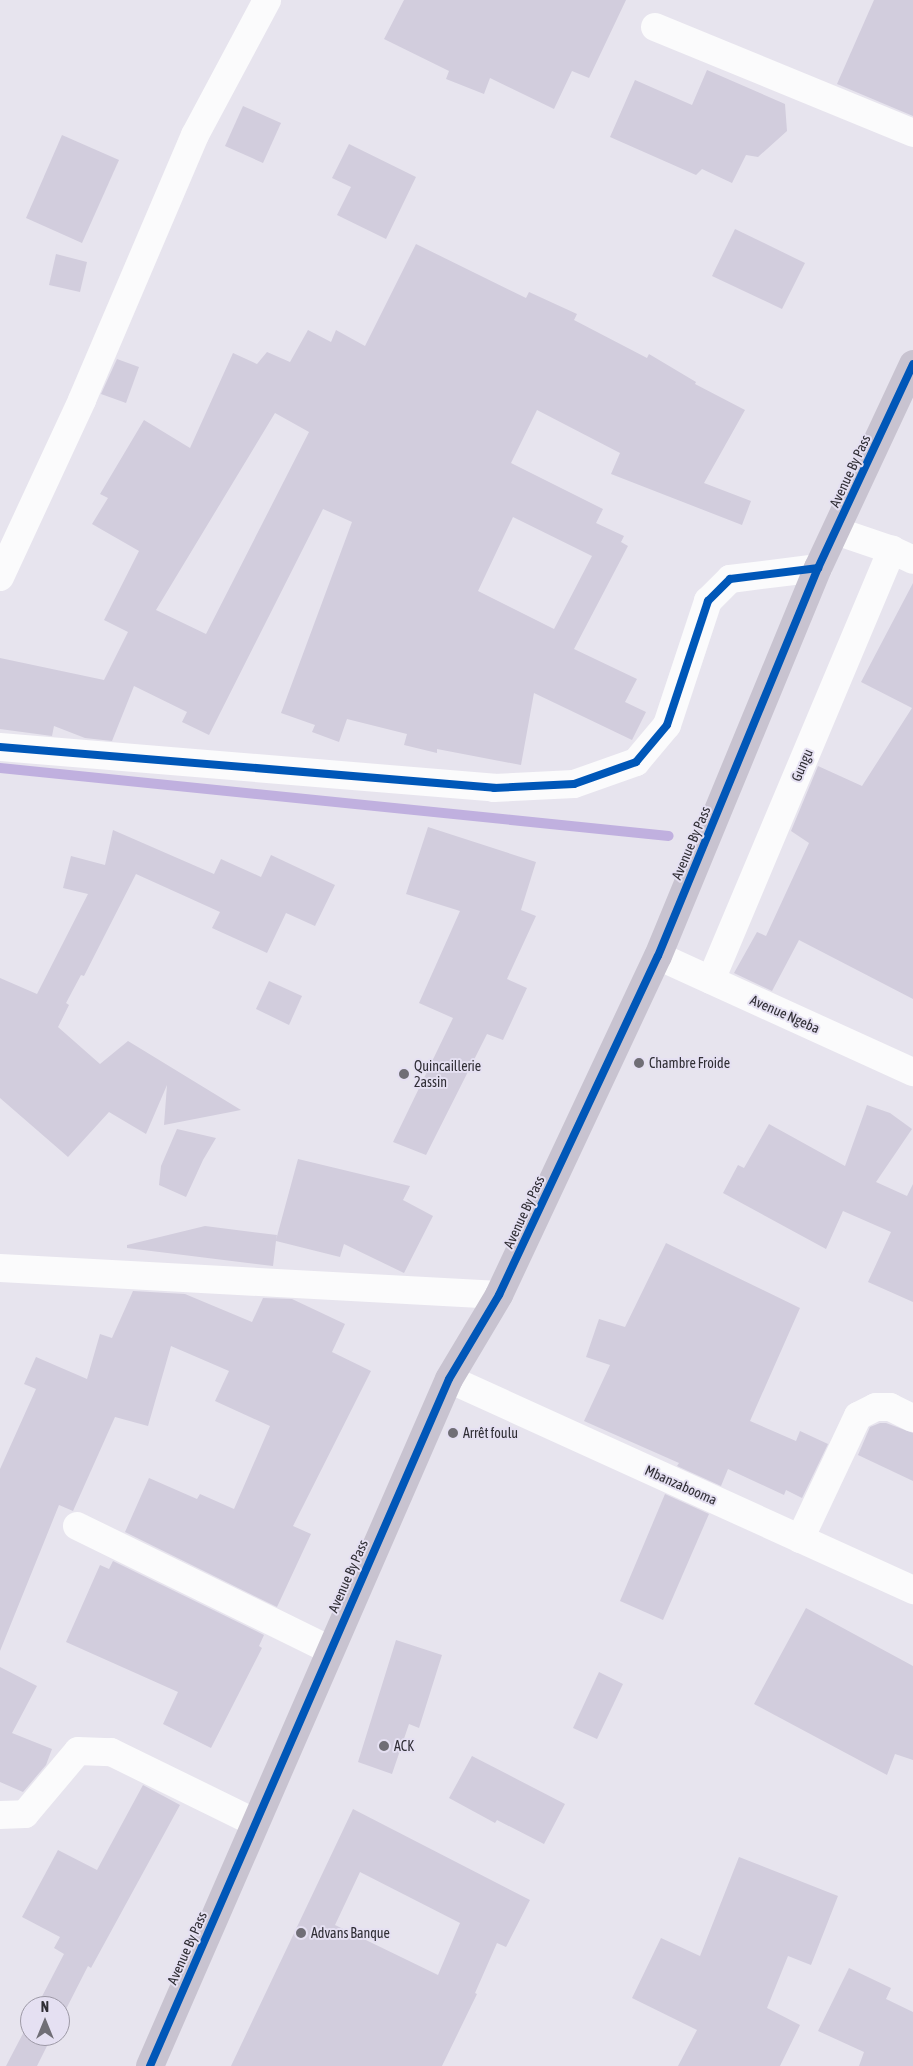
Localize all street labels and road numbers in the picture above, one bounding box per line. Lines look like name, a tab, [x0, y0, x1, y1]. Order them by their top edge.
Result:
street label: Avenue By Pass	[826, 432, 874, 510]
street label: Gungu	[788, 746, 816, 784]
street label: Avenue By Pass	[668, 804, 714, 882]
street label: Avenue Ngeba	[748, 991, 822, 1037]
street label: Avenue By Pass	[500, 1173, 548, 1251]
street label: Mbanzabooma	[642, 1462, 720, 1508]
street label: Avenue By Pass	[324, 1537, 372, 1615]
street label: Avenue By Pass	[163, 1909, 211, 1987]

